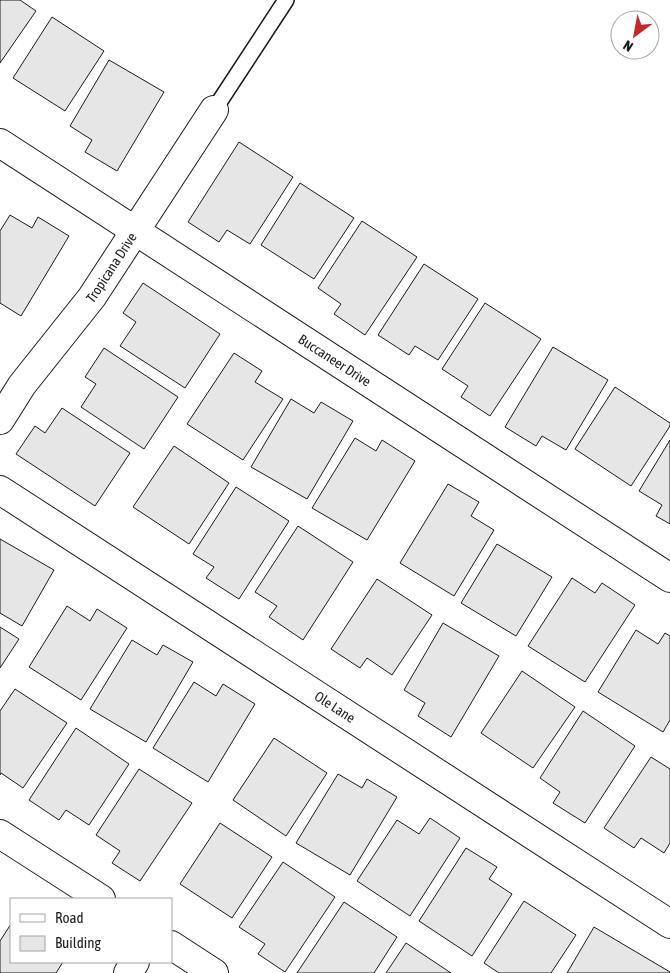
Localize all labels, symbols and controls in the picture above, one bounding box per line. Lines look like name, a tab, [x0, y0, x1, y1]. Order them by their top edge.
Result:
north arrow	[610, 10, 660, 60]
text: N	[620, 37, 636, 55]
street label: Tropicana Drive	[83, 230, 140, 306]
street label: Buccaneer Drive	[295, 331, 374, 390]
street label: Ole Lane	[312, 688, 358, 726]
legend	[10, 898, 172, 963]
text: Road	[55, 909, 84, 926]
text: Building	[55, 934, 101, 951]

